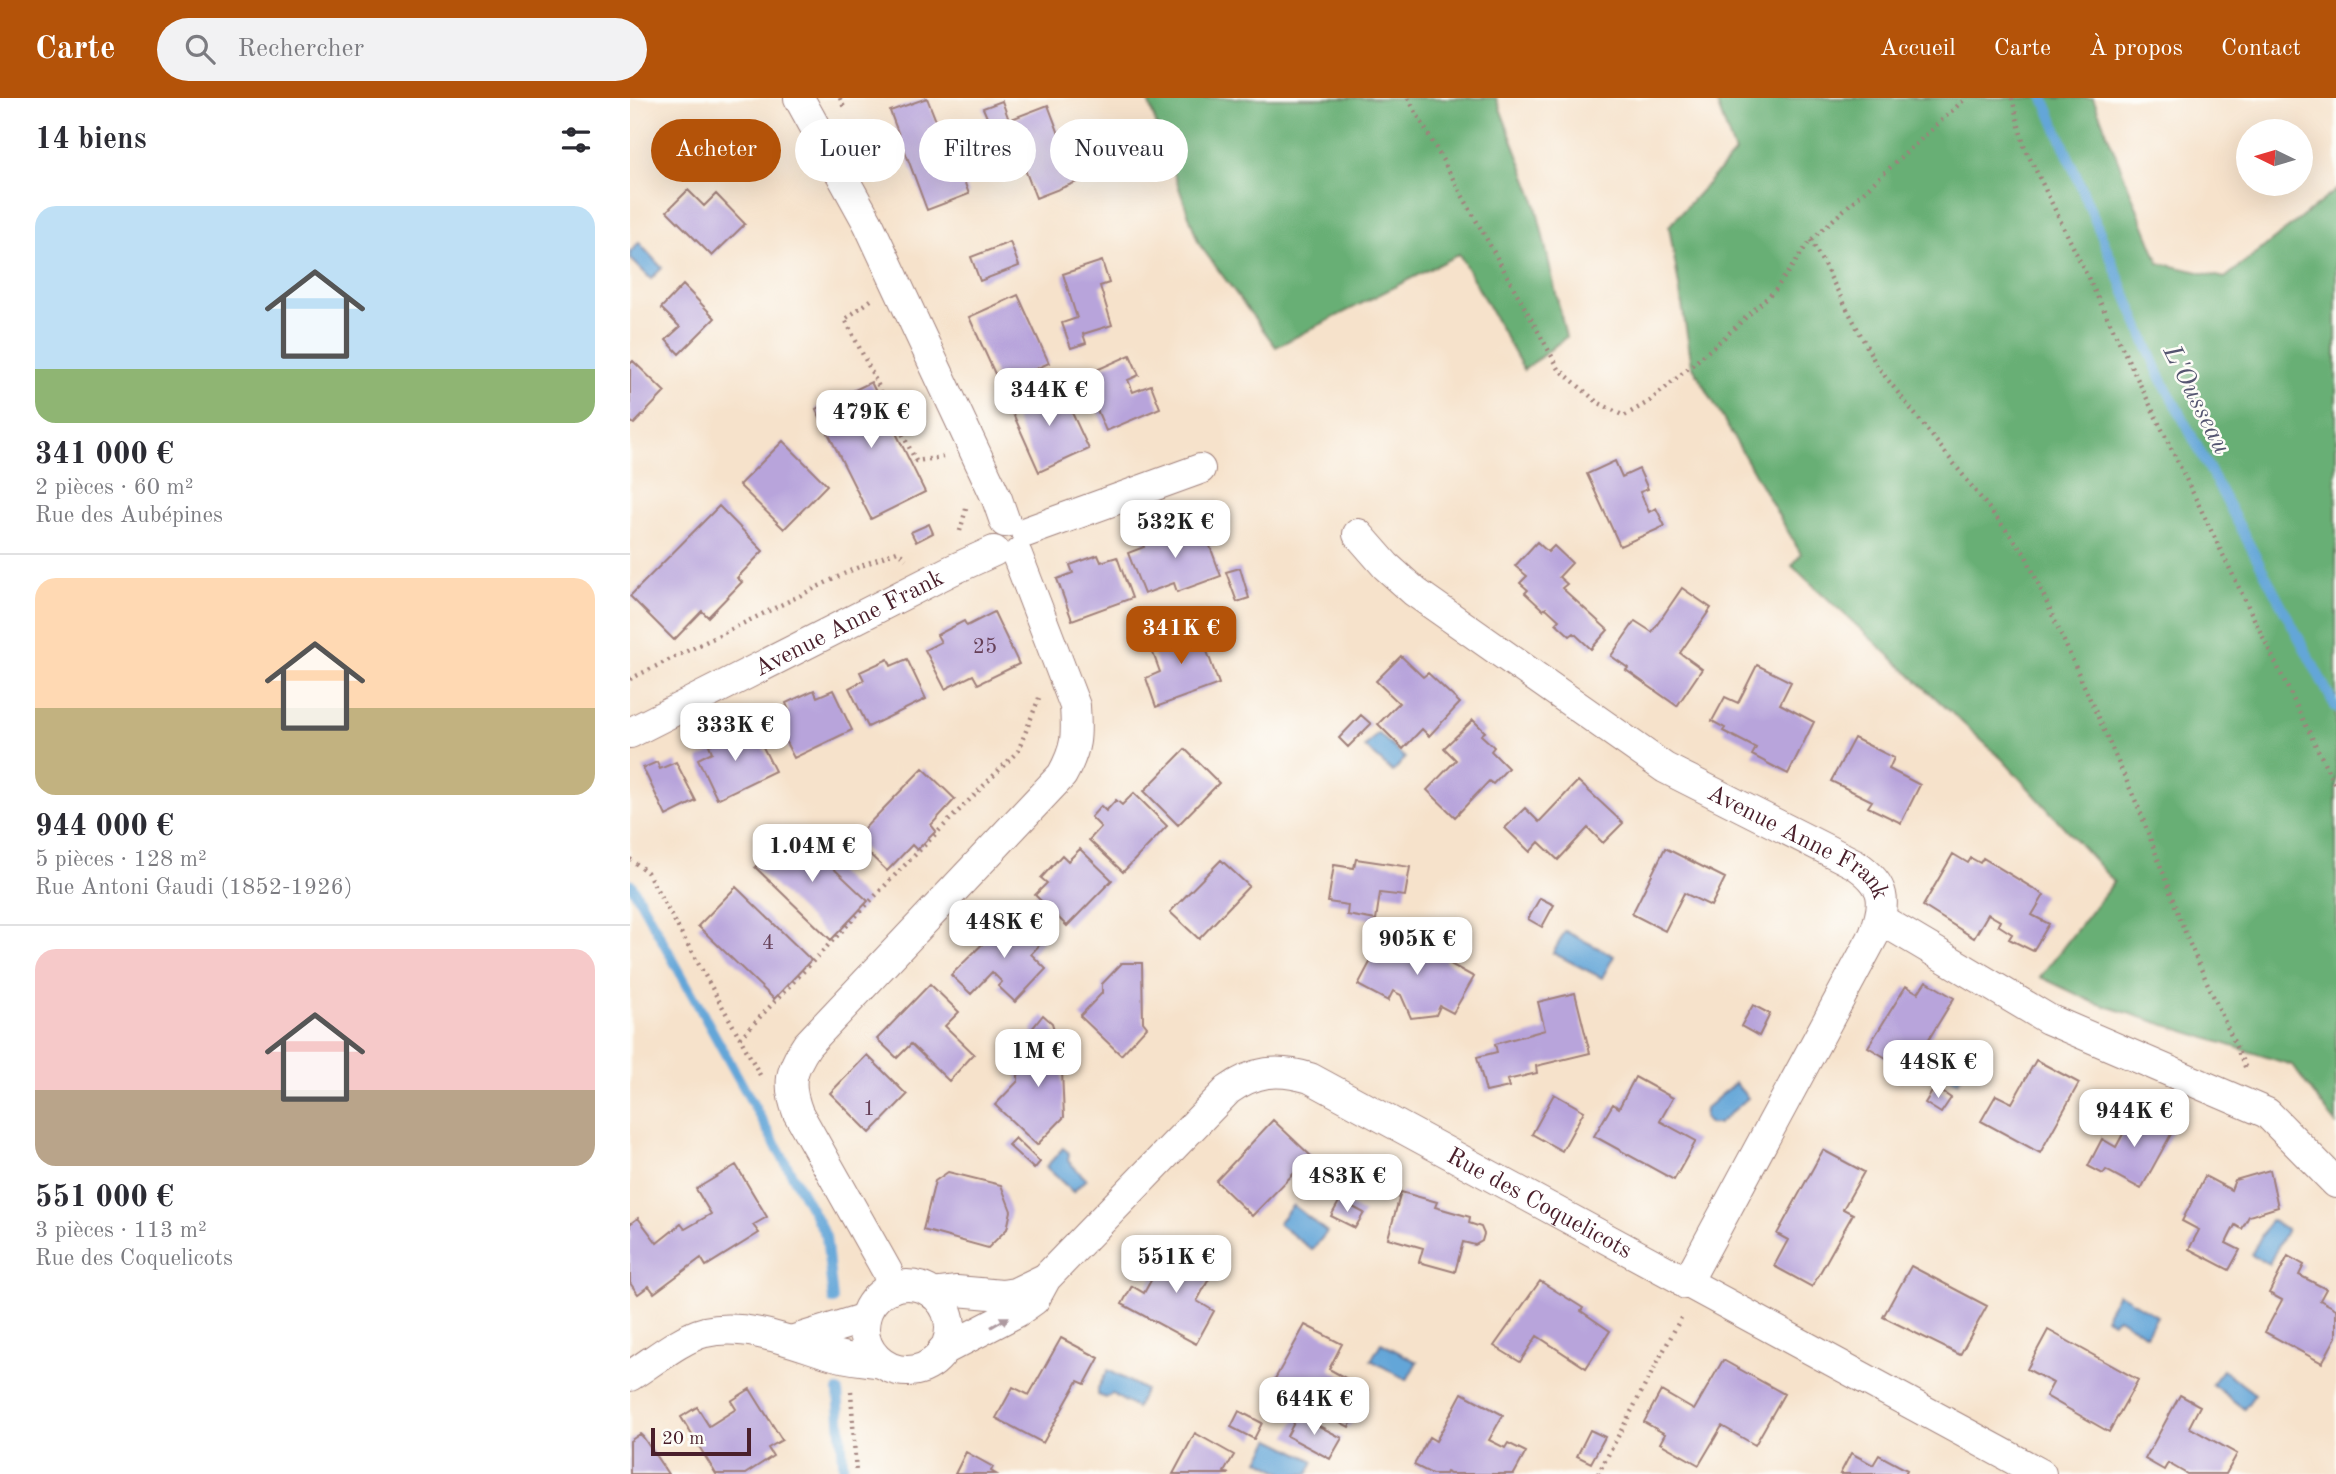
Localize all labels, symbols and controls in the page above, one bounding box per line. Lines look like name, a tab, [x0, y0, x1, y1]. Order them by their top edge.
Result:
search box	[157, 18, 647, 81]
icon: search	[181, 30, 219, 68]
text: Carte	[35, 33, 115, 66]
text: Rechercher	[237, 36, 364, 62]
text: Accueil	[1880, 37, 1956, 61]
text: Carte	[1994, 37, 2051, 61]
text: À propos	[2089, 37, 2183, 61]
text: Contact	[2221, 37, 2301, 61]
chip: Acheter	[651, 119, 781, 182]
chip: Louer	[795, 119, 905, 182]
chip: Filtres	[919, 119, 1036, 182]
chip: Nouveau	[1050, 119, 1188, 182]
north arrow	[2236, 119, 2314, 196]
map controls	[2236, 119, 2313, 196]
icon: filters	[557, 121, 595, 159]
text: 14 biens	[35, 125, 147, 155]
icon: home	[252, 251, 378, 377]
water label: L'Ousseau	[2157, 340, 2235, 459]
pin: 344K €	[992, 368, 1106, 428]
text: 344K €	[1010, 379, 1088, 402]
pin: 479K €	[814, 390, 928, 450]
text: 479K €	[832, 401, 910, 424]
text: 341 000 €	[35, 440, 174, 470]
text: 2 pièces · 60 m²	[35, 476, 194, 499]
pin: 532K €	[1118, 500, 1232, 560]
text: Rue des Aubépines	[35, 504, 223, 527]
text: 532K €	[1136, 511, 1214, 534]
street label: Avenue Anne Frank	[751, 566, 948, 682]
pin: 341K €	[1124, 606, 1238, 666]
text: 341K €	[1142, 617, 1220, 640]
icon: home	[252, 623, 378, 749]
house number: 25	[973, 637, 997, 658]
pin: 333K €	[678, 704, 792, 763]
text: 333K €	[696, 714, 774, 737]
street label: Avenue Anne Frank	[1703, 781, 1892, 903]
text: 944 000 €	[35, 812, 174, 842]
pin: 1.04M €	[747, 824, 877, 884]
text: 1.04M €	[769, 835, 855, 858]
text: 5 pièces · 128 m²	[35, 848, 207, 871]
text: Rue Antoni Gaudi (1852-1926)	[35, 876, 352, 899]
pin: 448K €	[947, 900, 1061, 960]
text: 448K €	[965, 911, 1043, 934]
pin: 905K €	[1360, 918, 1474, 977]
text: 905K €	[1378, 928, 1456, 951]
house number: 4	[762, 933, 774, 954]
icon: home	[252, 994, 378, 1120]
pin: 1M €	[997, 1030, 1079, 1089]
text: 1M €	[1011, 1040, 1065, 1063]
pin: 448K €	[1881, 1040, 1995, 1100]
text: 448K €	[1899, 1051, 1977, 1074]
pin: 944K €	[2077, 1090, 2191, 1149]
house number: 1	[863, 1099, 875, 1120]
text: 944K €	[2095, 1100, 2173, 1123]
street label: Rue des Coquelicots	[1442, 1145, 1635, 1264]
pin: 483K €	[1290, 1154, 1404, 1214]
text: 483K €	[1308, 1165, 1386, 1188]
text: 551 000 €	[35, 1183, 174, 1213]
text: 3 pièces · 113 m²	[35, 1219, 207, 1242]
pin: 551K €	[1119, 1236, 1233, 1295]
text: 551K €	[1137, 1246, 1215, 1269]
text: Rue des Coquelicots	[35, 1247, 233, 1270]
one-way arrow	[991, 1316, 1010, 1328]
pin: 644K €	[1257, 1378, 1371, 1437]
text: 644K €	[1275, 1388, 1353, 1411]
scale bar	[651, 1425, 751, 1457]
text: 20 m	[662, 1430, 704, 1449]

